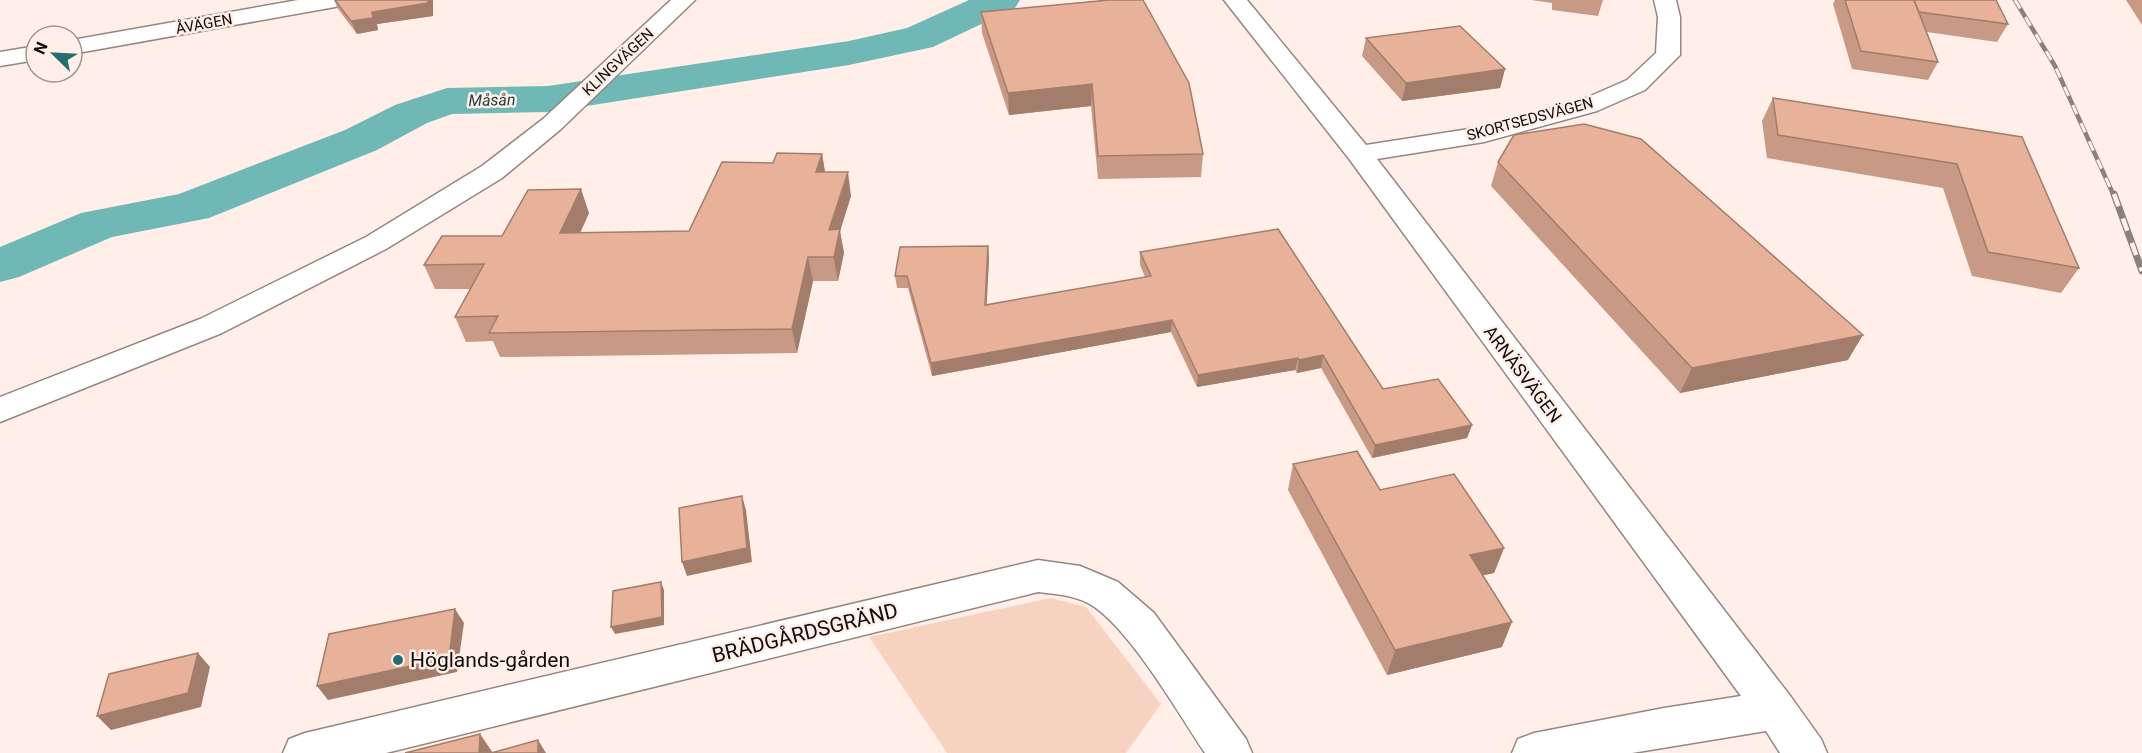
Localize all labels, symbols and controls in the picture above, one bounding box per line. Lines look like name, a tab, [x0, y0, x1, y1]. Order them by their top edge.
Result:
street label: ÅVÄGEN	[174, 10, 234, 38]
north arrow	[24, 24, 84, 84]
street label: KLINGVÄGEN	[579, 25, 657, 99]
text: N	[30, 39, 52, 57]
water label: Måsån	[468, 90, 516, 110]
street label: SKORTSEDSVÄGEN	[1465, 93, 1595, 145]
street label: ARNÄSVÄGEN	[1480, 321, 1566, 427]
street label: BRÄDGÅRDSGRÄND	[710, 598, 900, 668]
place label: Höglands-gården	[410, 648, 570, 672]
marker: Höglands-gården	[391, 653, 405, 667]

